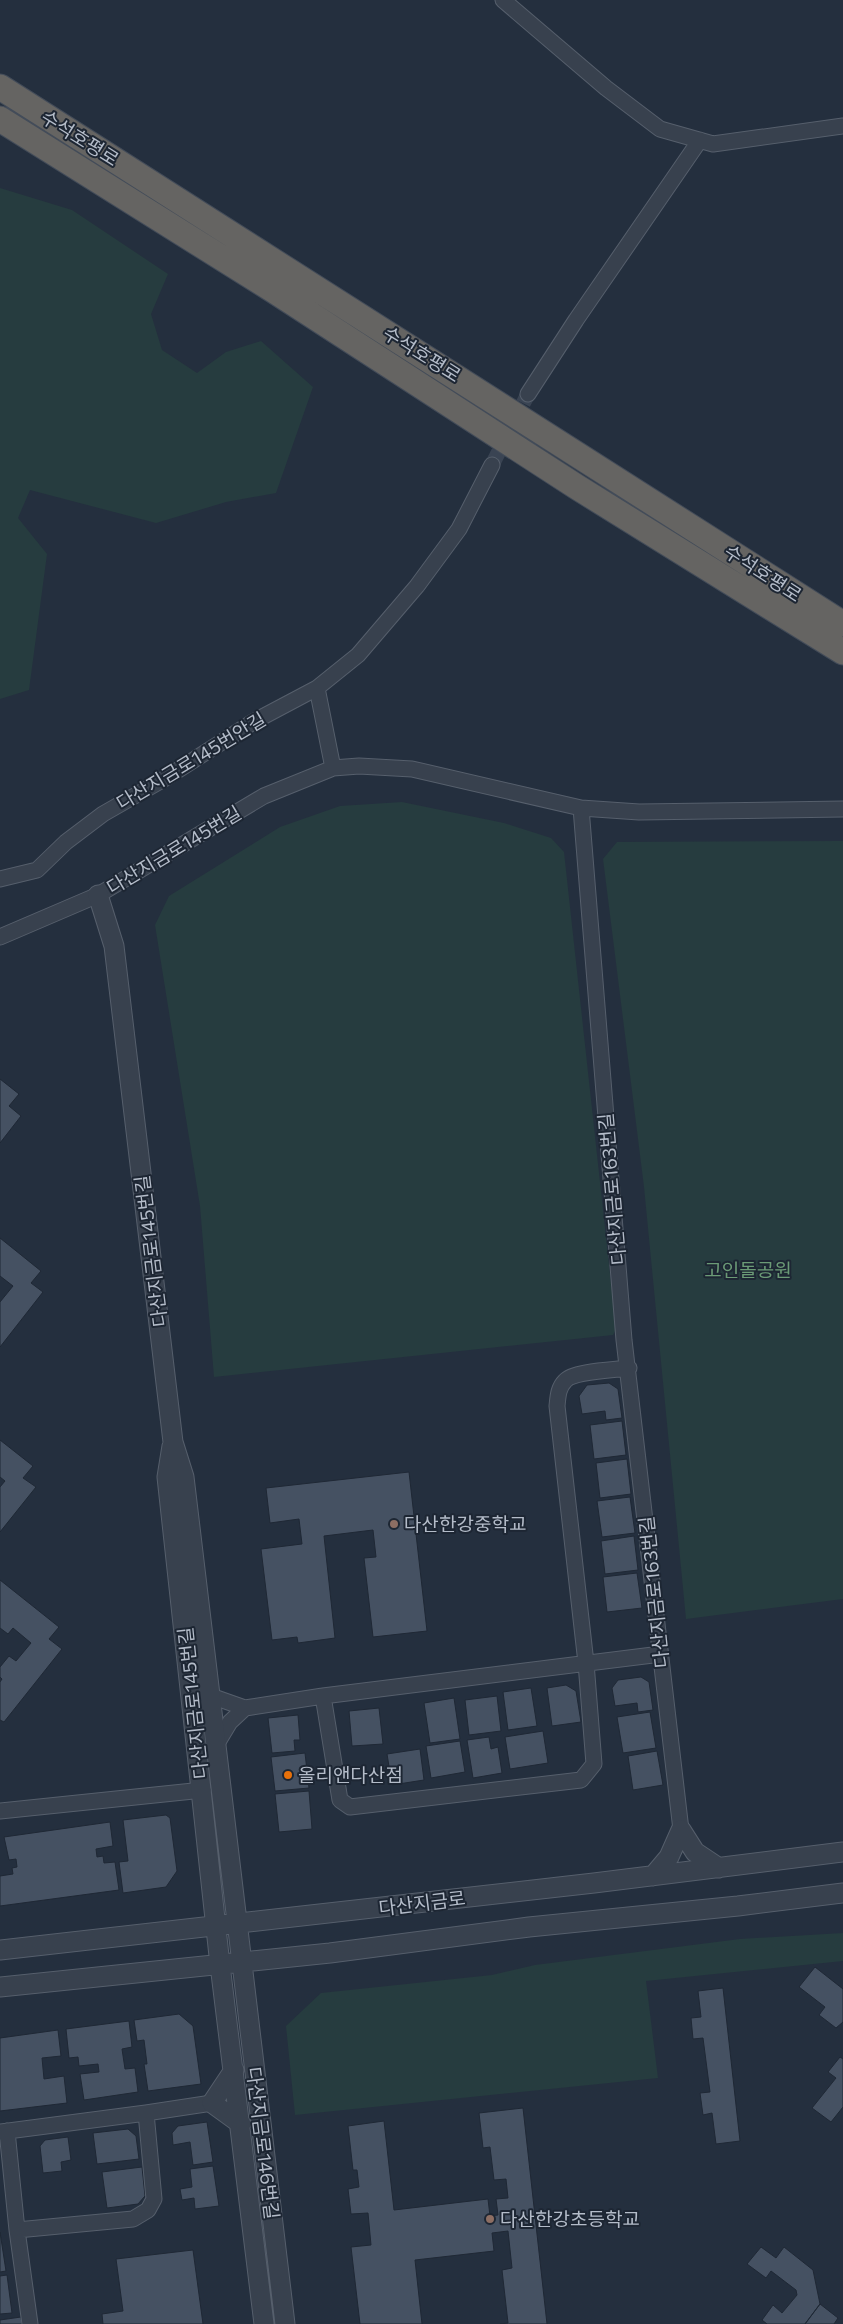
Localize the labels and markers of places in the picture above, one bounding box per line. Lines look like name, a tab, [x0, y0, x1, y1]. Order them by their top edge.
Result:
place label: 다산한강중학교	[404, 1512, 526, 1535]
marker: 다산한강중학교	[388, 1518, 400, 1530]
place label: 올리앤다산점	[298, 1763, 403, 1786]
marker: 올리앤다산점	[282, 1769, 294, 1781]
place label: 다산한강초등학교	[500, 2207, 640, 2230]
marker: 다산한강초등학교	[484, 2213, 496, 2225]

